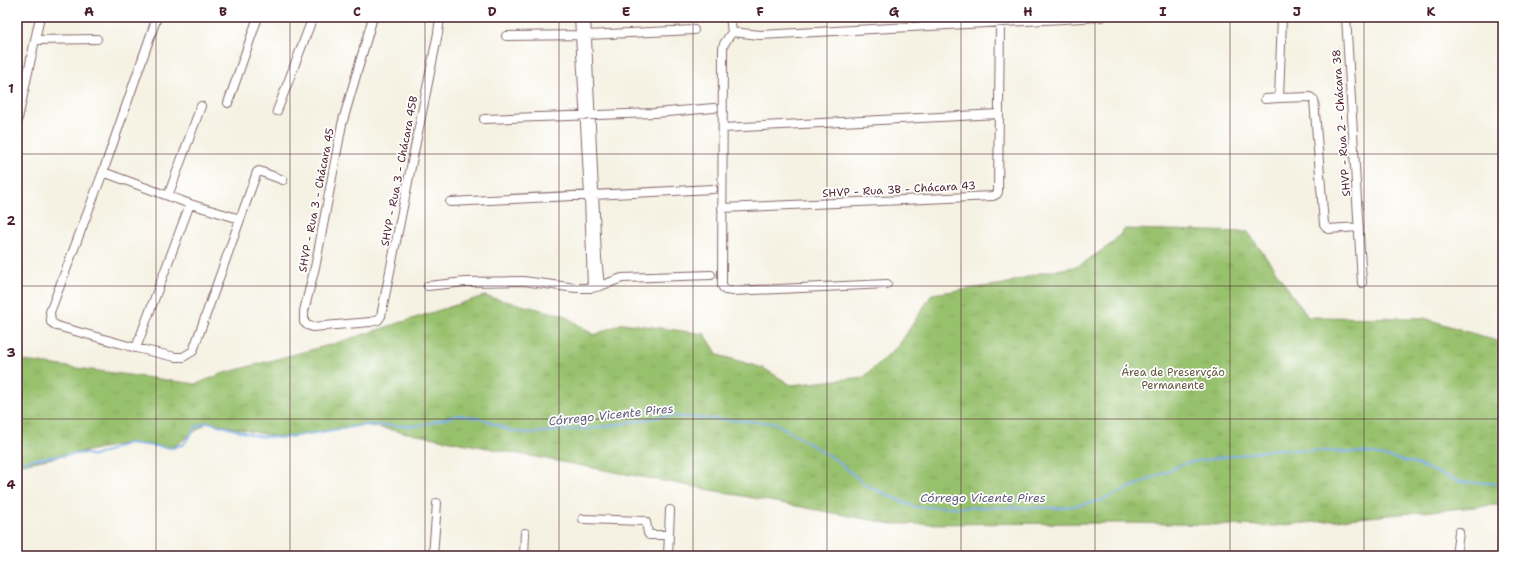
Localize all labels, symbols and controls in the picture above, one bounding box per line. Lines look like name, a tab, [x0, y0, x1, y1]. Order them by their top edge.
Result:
text: A	[84, 3, 94, 20]
text: B	[219, 3, 227, 20]
text: C	[353, 3, 361, 20]
text: D	[487, 3, 497, 20]
text: E	[622, 3, 631, 20]
text: F	[756, 3, 764, 20]
text: G	[889, 3, 900, 20]
text: H	[1023, 3, 1033, 20]
text: I	[1159, 3, 1167, 20]
text: J	[1293, 3, 1301, 20]
text: K	[1427, 3, 1436, 20]
street label: SHVP - Rua 2 - Chácara 38	[1329, 49, 1354, 197]
text: 1	[8, 80, 14, 97]
street label: SHVP - Rua 3 - Chácara 45B	[378, 94, 422, 248]
street label: SHVP - Rua 3 - Chácara 45	[295, 127, 338, 273]
street label: SHVP - Rua 3B - Chácara 43	[822, 178, 976, 201]
text: 2	[6, 212, 16, 229]
text: 3	[6, 344, 16, 361]
park label: Área de Preservção Permanente	[1121, 364, 1225, 393]
water label: Córrego Vicente Pires	[548, 400, 674, 430]
text: 4	[6, 476, 16, 493]
water label: Córrego Vicente Pires	[920, 490, 1046, 506]

